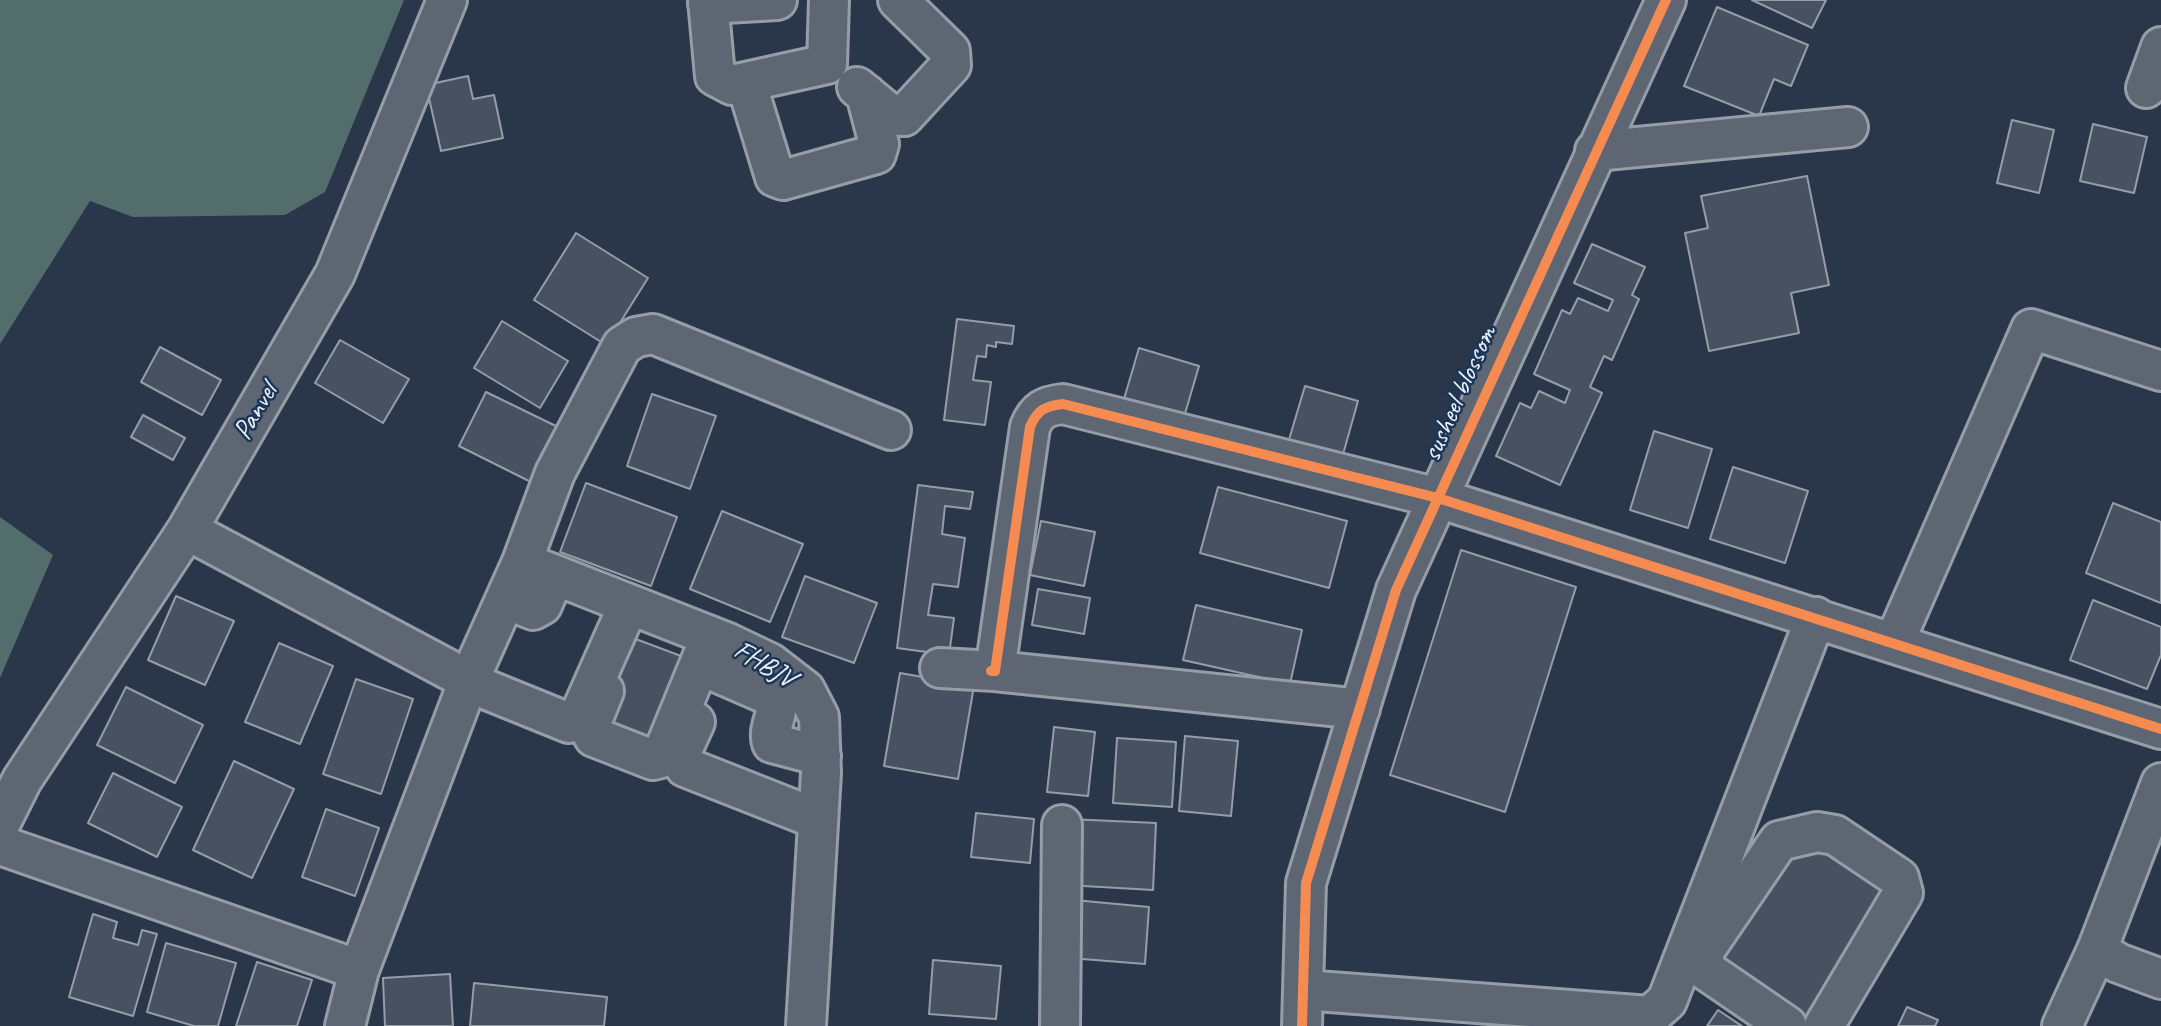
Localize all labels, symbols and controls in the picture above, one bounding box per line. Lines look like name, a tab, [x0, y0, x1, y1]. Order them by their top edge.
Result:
street label: susheel blossom	[1415, 321, 1505, 467]
street label: Panvel	[226, 378, 286, 446]
street label: FHBJV	[727, 634, 801, 696]

